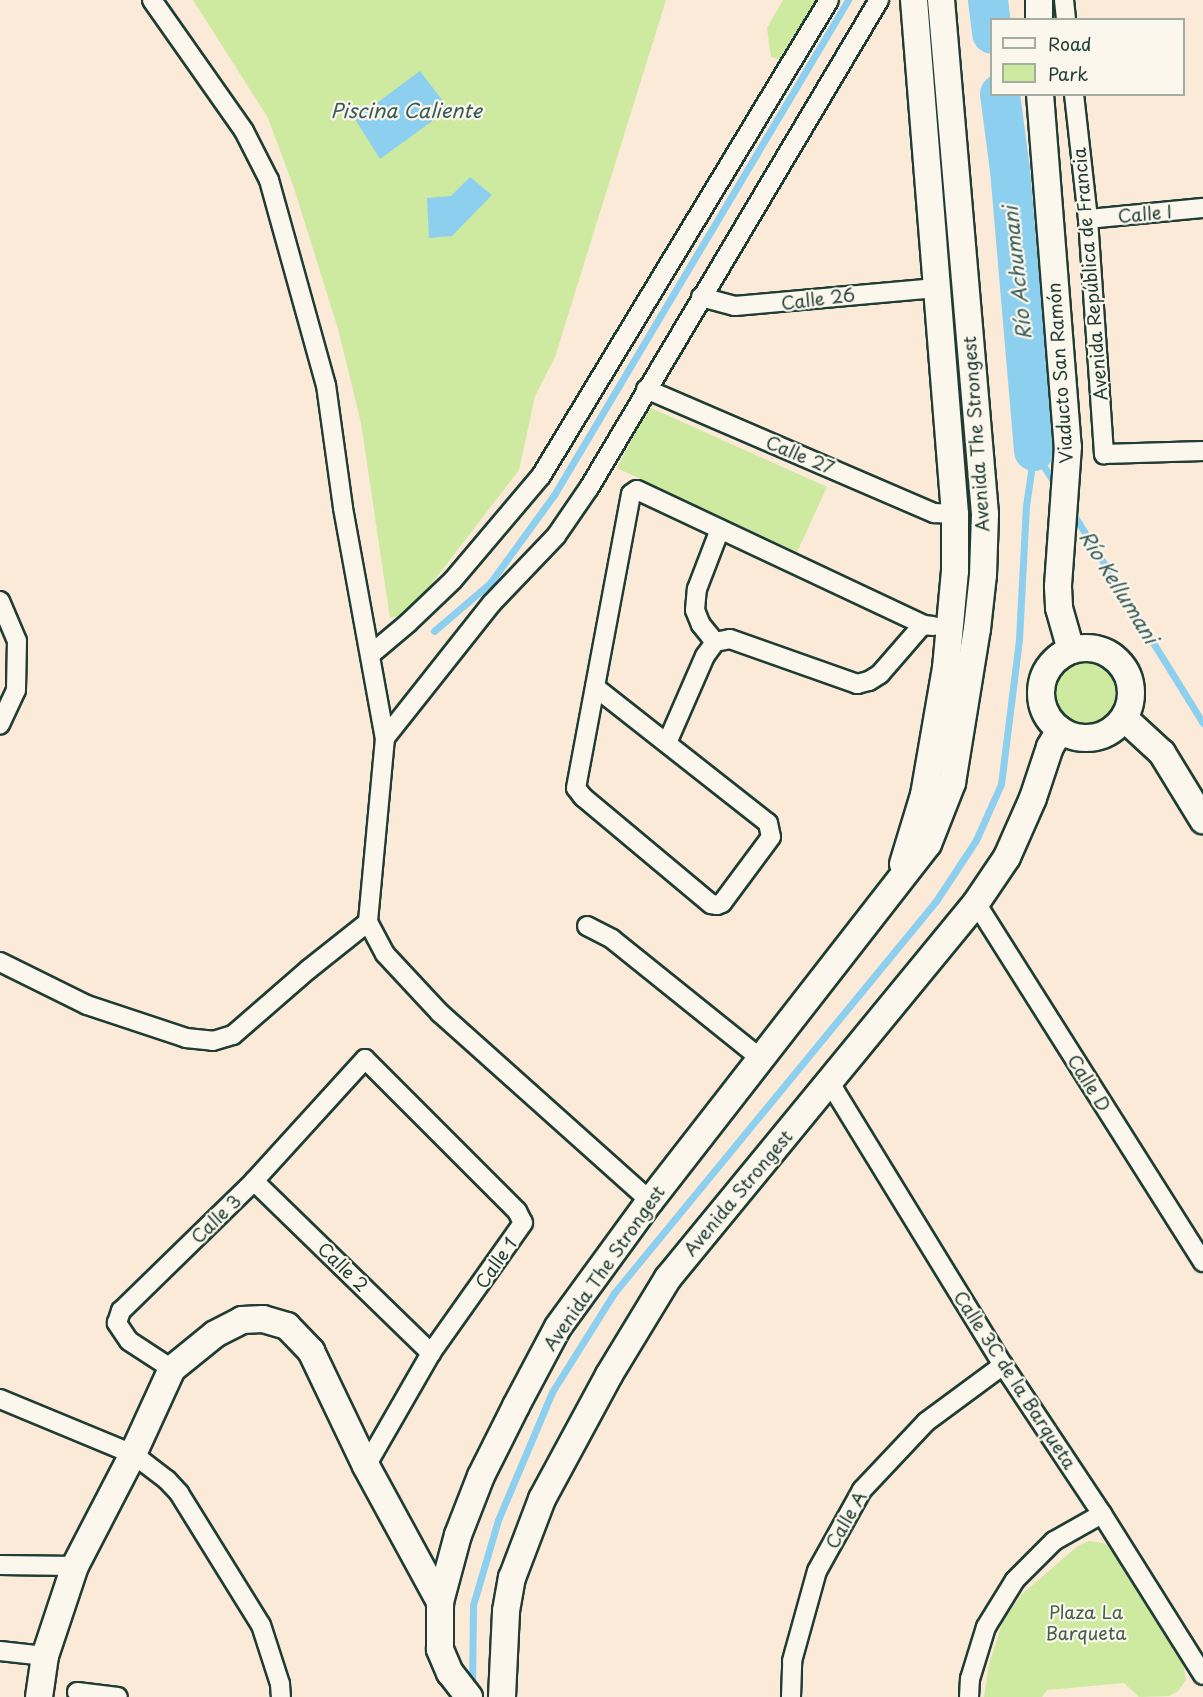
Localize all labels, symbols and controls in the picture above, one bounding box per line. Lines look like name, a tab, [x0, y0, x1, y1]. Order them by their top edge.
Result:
legend	[990, 18, 1185, 96]
text: Road	[1048, 30, 1092, 57]
text: Park	[1048, 60, 1088, 87]
water label: Piscina Caliente	[330, 98, 482, 122]
street label: Avenida República de Francia	[1068, 145, 1112, 403]
street label: Calle I	[1117, 201, 1173, 227]
water label: Río Achumani	[998, 205, 1036, 341]
street label: Viaducto San Ramón	[1043, 282, 1077, 464]
street label: Calle 26	[780, 284, 856, 314]
street label: Avenida The Strongest	[958, 336, 994, 532]
street label: Calle 27	[763, 431, 837, 479]
water label: Río Kellumani	[1074, 524, 1164, 650]
street label: Calle D	[1063, 1050, 1115, 1116]
street label: Avenida Strongest	[679, 1126, 797, 1260]
street label: Avenida The Strongest	[539, 1182, 669, 1354]
street label: Calle 3	[186, 1190, 246, 1248]
street label: Calle 1	[471, 1233, 521, 1293]
street label: Calle 2	[313, 1238, 373, 1296]
street label: Calle 3C de la Barqueta	[949, 1286, 1081, 1474]
street label: Calle A	[821, 1487, 871, 1553]
park label: Plaza La Barqueta	[1046, 1602, 1126, 1644]

